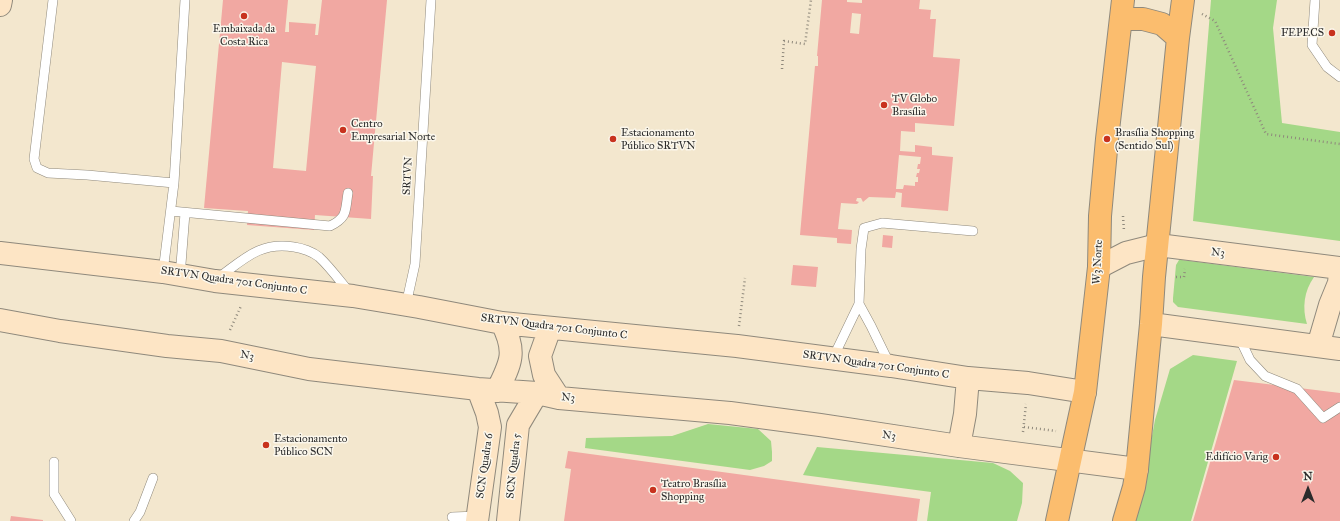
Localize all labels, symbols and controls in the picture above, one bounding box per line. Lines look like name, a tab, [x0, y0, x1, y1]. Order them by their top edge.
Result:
marker: Embaixada da Costa Rica	[239, 11, 249, 21]
place label: Embaixada da Costa Rica	[213, 22, 275, 48]
place label: FEPECS	[1281, 26, 1324, 40]
marker: FEPECS	[1327, 28, 1337, 38]
place label: TV Globo Brasília	[892, 92, 937, 118]
marker: TV Globo Brasília	[879, 100, 889, 110]
place label: Centro Empresarial Norte	[351, 117, 435, 143]
marker: Centro Empresarial Norte	[338, 125, 348, 135]
place label: Estacionamento Público SRTVN	[621, 126, 696, 152]
place label: Brasília Shopping (Sentido Sul)	[1115, 126, 1194, 152]
marker: Estacionamento Público SRTVN	[608, 134, 618, 144]
marker: Brasília Shopping (Sentido Sul)	[1102, 134, 1112, 144]
street label: SRTVN	[400, 156, 416, 196]
street label: W3 Norte	[1090, 239, 1106, 285]
street label: N3	[1210, 246, 1226, 260]
street label: SRTVN Quadra 701 Conjunto C	[160, 264, 308, 298]
street label: SRTVN Quadra 701 Conjunto C	[480, 311, 628, 343]
street label: N3	[239, 348, 255, 364]
street label: SRTVN Quadra 701 Conjunto C	[802, 348, 950, 382]
street label: N3	[560, 391, 576, 405]
street label: N3	[881, 428, 897, 444]
place label: Estacionamento Público SCN	[274, 432, 347, 458]
street label: SCN Quadra 6	[474, 432, 496, 500]
street label: SCN Quadra 5	[504, 433, 524, 499]
marker: Estacionamento Público SCN	[261, 440, 271, 450]
place label: Edifício Varig	[1206, 450, 1268, 464]
marker: Edifício Varig	[1271, 452, 1281, 462]
north arrow	[1288, 469, 1328, 509]
text: N	[1303, 470, 1313, 483]
place label: Teatro Brasília Shopping	[661, 477, 727, 503]
marker: Teatro Brasília Shopping	[648, 485, 658, 495]

